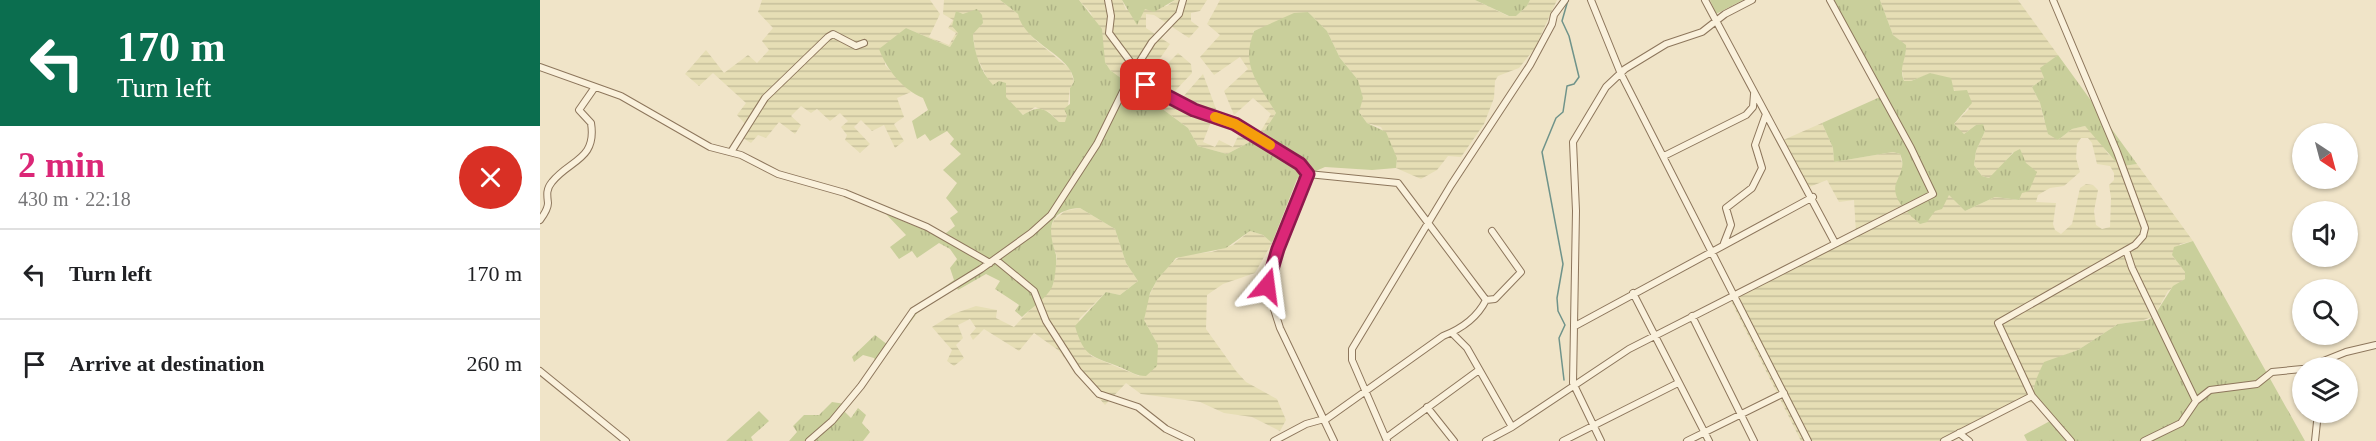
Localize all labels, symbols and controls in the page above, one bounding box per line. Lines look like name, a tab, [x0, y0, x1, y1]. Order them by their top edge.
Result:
icon: left	[18, 24, 96, 102]
text: 170 m	[117, 24, 226, 70]
pin	[1120, 59, 1171, 110]
icon: arrive	[1129, 68, 1162, 101]
text: Turn left	[117, 73, 211, 103]
north arrow	[2292, 123, 2358, 189]
map controls	[2292, 123, 2358, 423]
text: 2 min	[18, 145, 105, 185]
button: close	[459, 146, 522, 209]
text: 430 m · 22:18	[18, 188, 131, 210]
button: sound	[2292, 201, 2358, 267]
position arrow	[1235, 254, 1299, 318]
icon: left	[18, 258, 51, 291]
text: Turn left	[69, 261, 152, 286]
text: 170 m	[466, 261, 522, 286]
button: search	[2292, 279, 2358, 345]
icon: arrive	[18, 348, 51, 381]
text: Arrive at destination	[69, 351, 265, 376]
text: 260 m	[466, 351, 522, 376]
button: layers	[2292, 357, 2358, 423]

